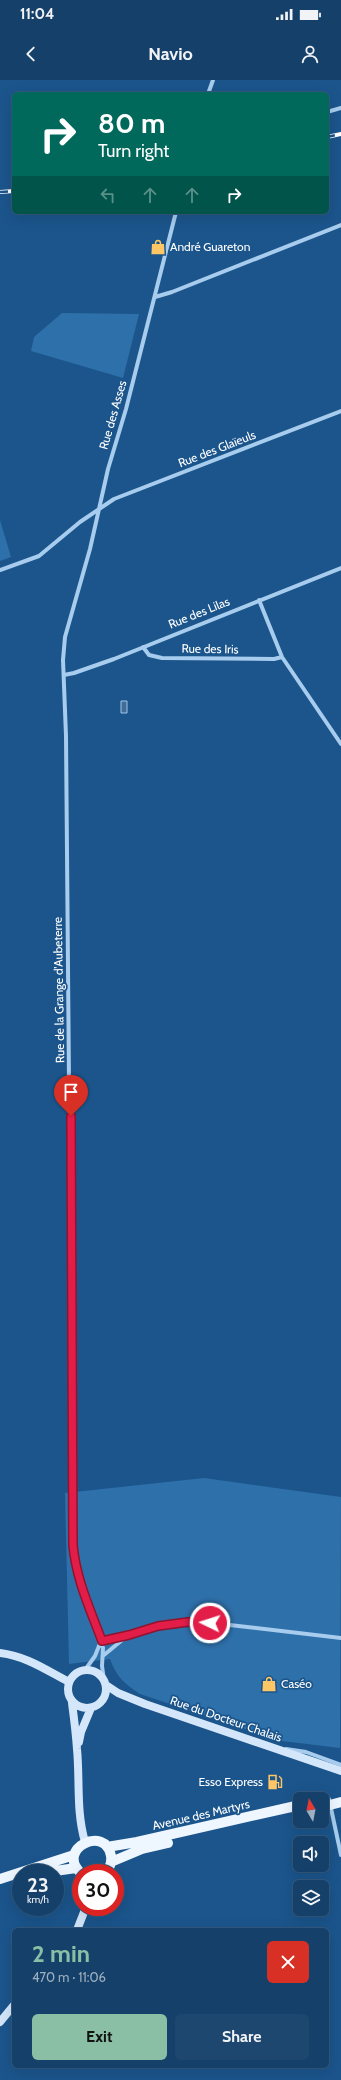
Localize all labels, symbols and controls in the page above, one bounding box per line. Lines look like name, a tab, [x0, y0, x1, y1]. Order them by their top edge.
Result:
text: 11:04	[20, 5, 54, 23]
icon: back	[20, 43, 42, 65]
text: Navio	[148, 43, 193, 65]
icon: person	[299, 43, 321, 65]
text: 80 m	[98, 106, 165, 140]
icon: right	[32, 108, 84, 160]
text: Turn right	[98, 140, 169, 162]
icon: left	[97, 184, 119, 206]
icon: ahead	[139, 184, 161, 206]
icon: ahead	[181, 184, 203, 206]
icon: right	[223, 184, 245, 206]
shop icon: André Guareton	[149, 238, 167, 256]
place label: André Guareton	[170, 239, 251, 254]
street label: Rue des Asses	[96, 379, 130, 451]
street label: Rue des Glaïeuls	[176, 427, 258, 470]
street label: Rue des Lilas	[166, 593, 232, 632]
street label: Rue des Iris	[181, 641, 239, 656]
street label: Rue de la Grange d'Aubeterre	[50, 917, 67, 1063]
pin	[54, 1075, 88, 1116]
icon: arrive	[60, 1081, 82, 1103]
position arrow	[189, 1602, 231, 1644]
shop icon: Caséo	[260, 1675, 278, 1693]
place label: Caséo	[281, 1676, 312, 1691]
street label: Rue du Docteur Chalais	[168, 1692, 284, 1745]
fuel station icon: Esso Express	[266, 1773, 284, 1791]
place label: Esso Express	[198, 1774, 263, 1789]
north arrow	[293, 1792, 329, 1828]
map controls	[293, 1792, 329, 1916]
street label: Avenue des Martyrs	[151, 1796, 251, 1833]
button: sound	[293, 1836, 329, 1872]
speed limit sign: 30	[72, 1864, 124, 1916]
text: 23	[27, 1873, 49, 1897]
button: layers	[293, 1880, 329, 1916]
text: km/h	[27, 1893, 49, 1906]
text: 2 min	[32, 1939, 90, 1968]
button: close	[267, 1941, 309, 1983]
text: 470 m · 11:06	[32, 1969, 106, 1985]
button: Exit	[32, 2014, 167, 2060]
button: Share	[175, 2014, 309, 2060]

